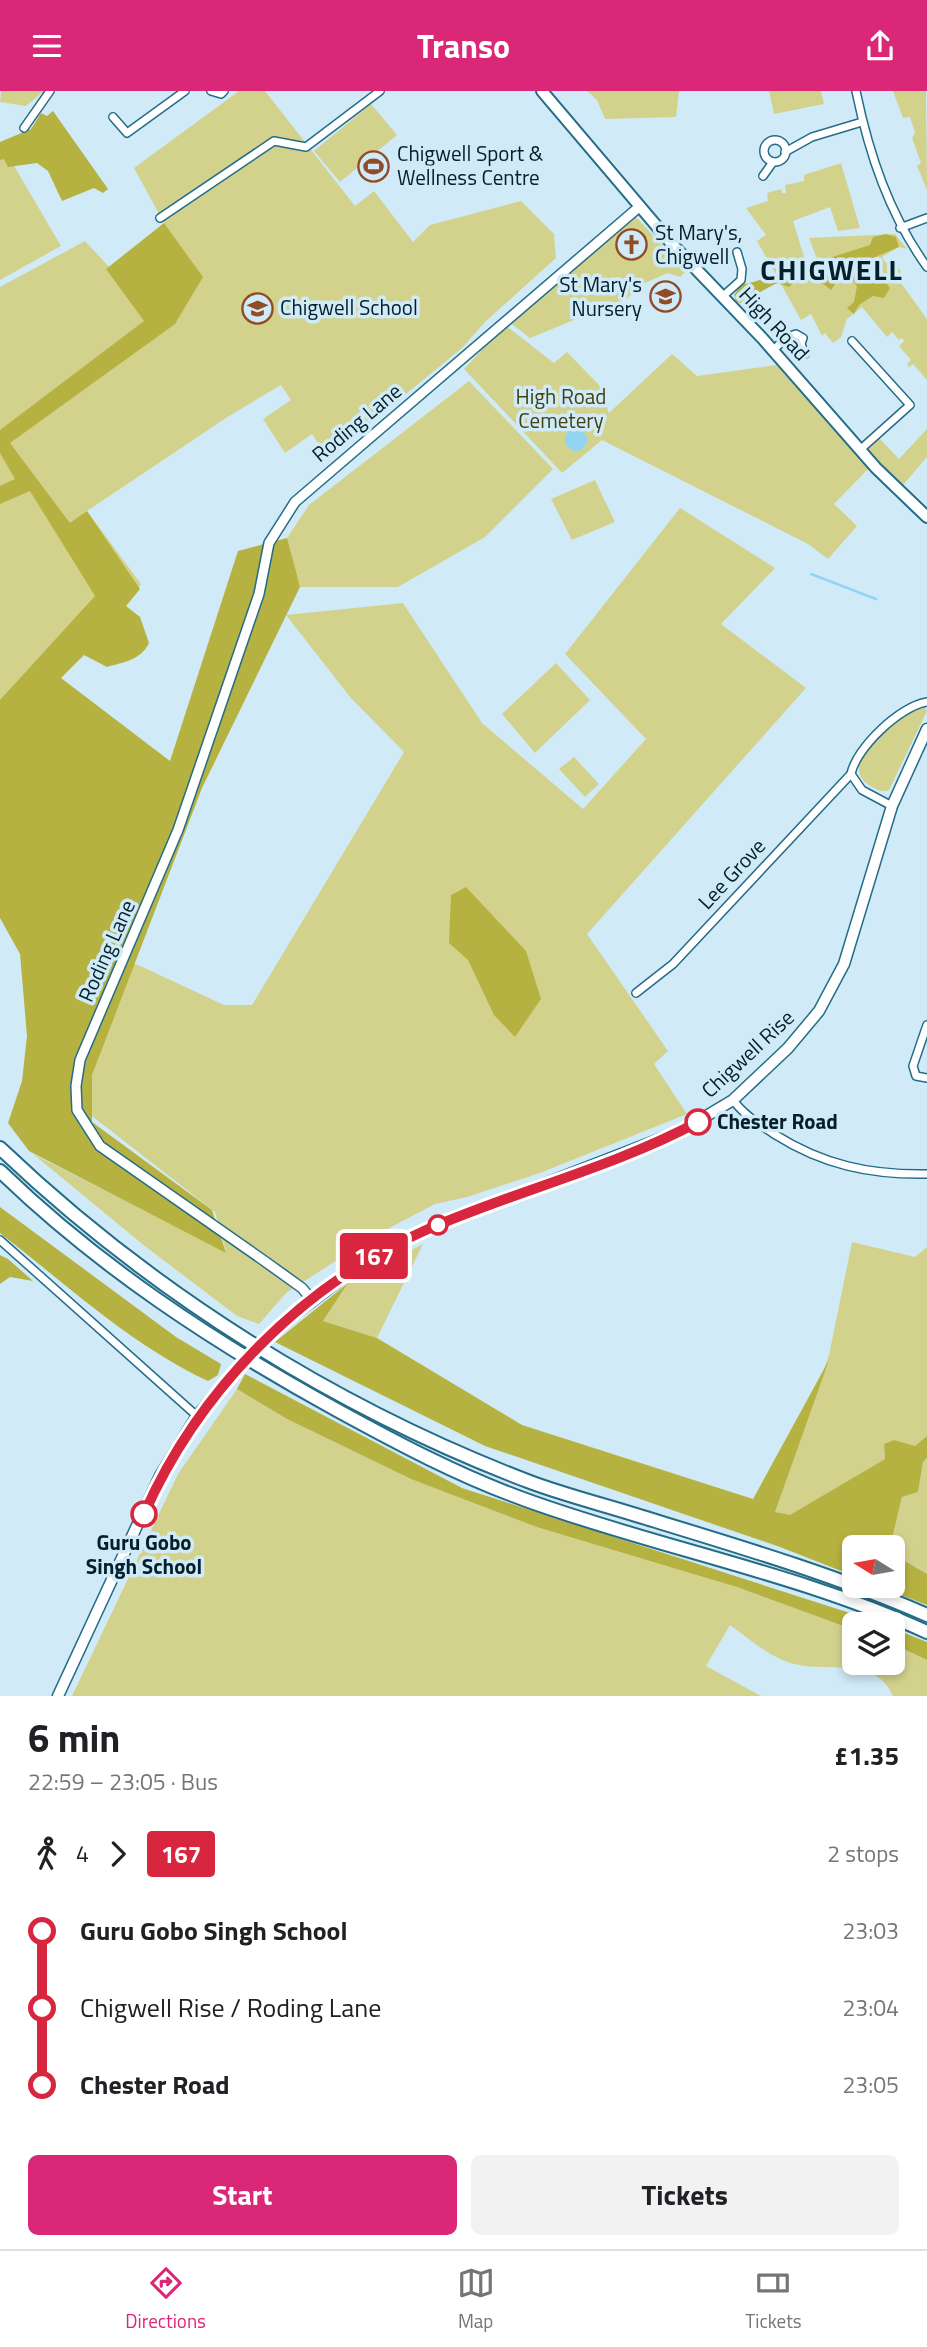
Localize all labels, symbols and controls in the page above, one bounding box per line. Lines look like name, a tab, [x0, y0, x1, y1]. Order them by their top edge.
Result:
text: Transo	[417, 22, 510, 70]
icon: menu	[28, 27, 66, 65]
icon: share	[861, 27, 899, 65]
place label: Chigwell Sport & Wellness Centre	[397, 137, 544, 193]
sports icon: Chigwell Sport & Wellness Centre	[357, 149, 391, 183]
place label: St Mary's, Chigwell	[655, 216, 742, 272]
church icon: St Mary's, Chigwell	[615, 228, 649, 262]
district label: CHIGWELL	[760, 248, 904, 291]
place label: St Mary's Nursery	[559, 268, 642, 324]
street label: High Road	[732, 279, 817, 367]
school or university icon: St Mary's Nursery	[648, 280, 682, 314]
school or university icon: Chigwell School	[240, 291, 274, 325]
place label: Chigwell School	[280, 291, 418, 323]
street label: Roding Lane	[304, 375, 408, 469]
park label: High Road Cemetery	[516, 380, 606, 436]
street label: Lee Grove	[690, 831, 773, 916]
street label: Roding Lane	[69, 894, 143, 1007]
street label: Chigwell Rise	[694, 1002, 801, 1105]
place label: Chester Road	[717, 1105, 838, 1137]
marker: Chester Road	[685, 1109, 711, 1135]
unlabelled marker	[428, 1215, 448, 1235]
line badge: 167	[334, 1233, 414, 1279]
text: 167	[354, 1238, 394, 1274]
marker: Guru Gobo Singh School	[131, 1501, 157, 1527]
place label: Guru Gobo Singh School	[86, 1526, 202, 1582]
north arrow	[842, 1535, 905, 1598]
map controls	[842, 1535, 905, 1675]
button: layers	[842, 1612, 905, 1675]
text: 6 min	[28, 1709, 120, 1767]
text: £1.35	[834, 1736, 899, 1775]
text: 22:59 – 23:05 · Bus	[28, 1764, 218, 1799]
icon: walk	[28, 1835, 66, 1873]
icon: forward	[99, 1835, 137, 1873]
text: 4	[76, 1836, 89, 1871]
text: 167	[161, 1836, 201, 1872]
text: 2 stops	[827, 1836, 899, 1871]
text: Guru Gobo Singh School	[80, 1911, 347, 1950]
text: 23:03	[842, 1913, 899, 1948]
text: Chigwell Rise / Roding Lane	[80, 1988, 381, 2027]
text: 23:04	[842, 1990, 899, 2025]
text: Chester Road	[80, 2065, 229, 2104]
text: 23:05	[842, 2067, 899, 2102]
button: Start	[28, 2155, 457, 2235]
button: Tickets	[471, 2155, 899, 2235]
tab: Directions	[125, 2264, 206, 2335]
tab: Map	[457, 2264, 495, 2335]
tab: Tickets	[745, 2264, 802, 2335]

